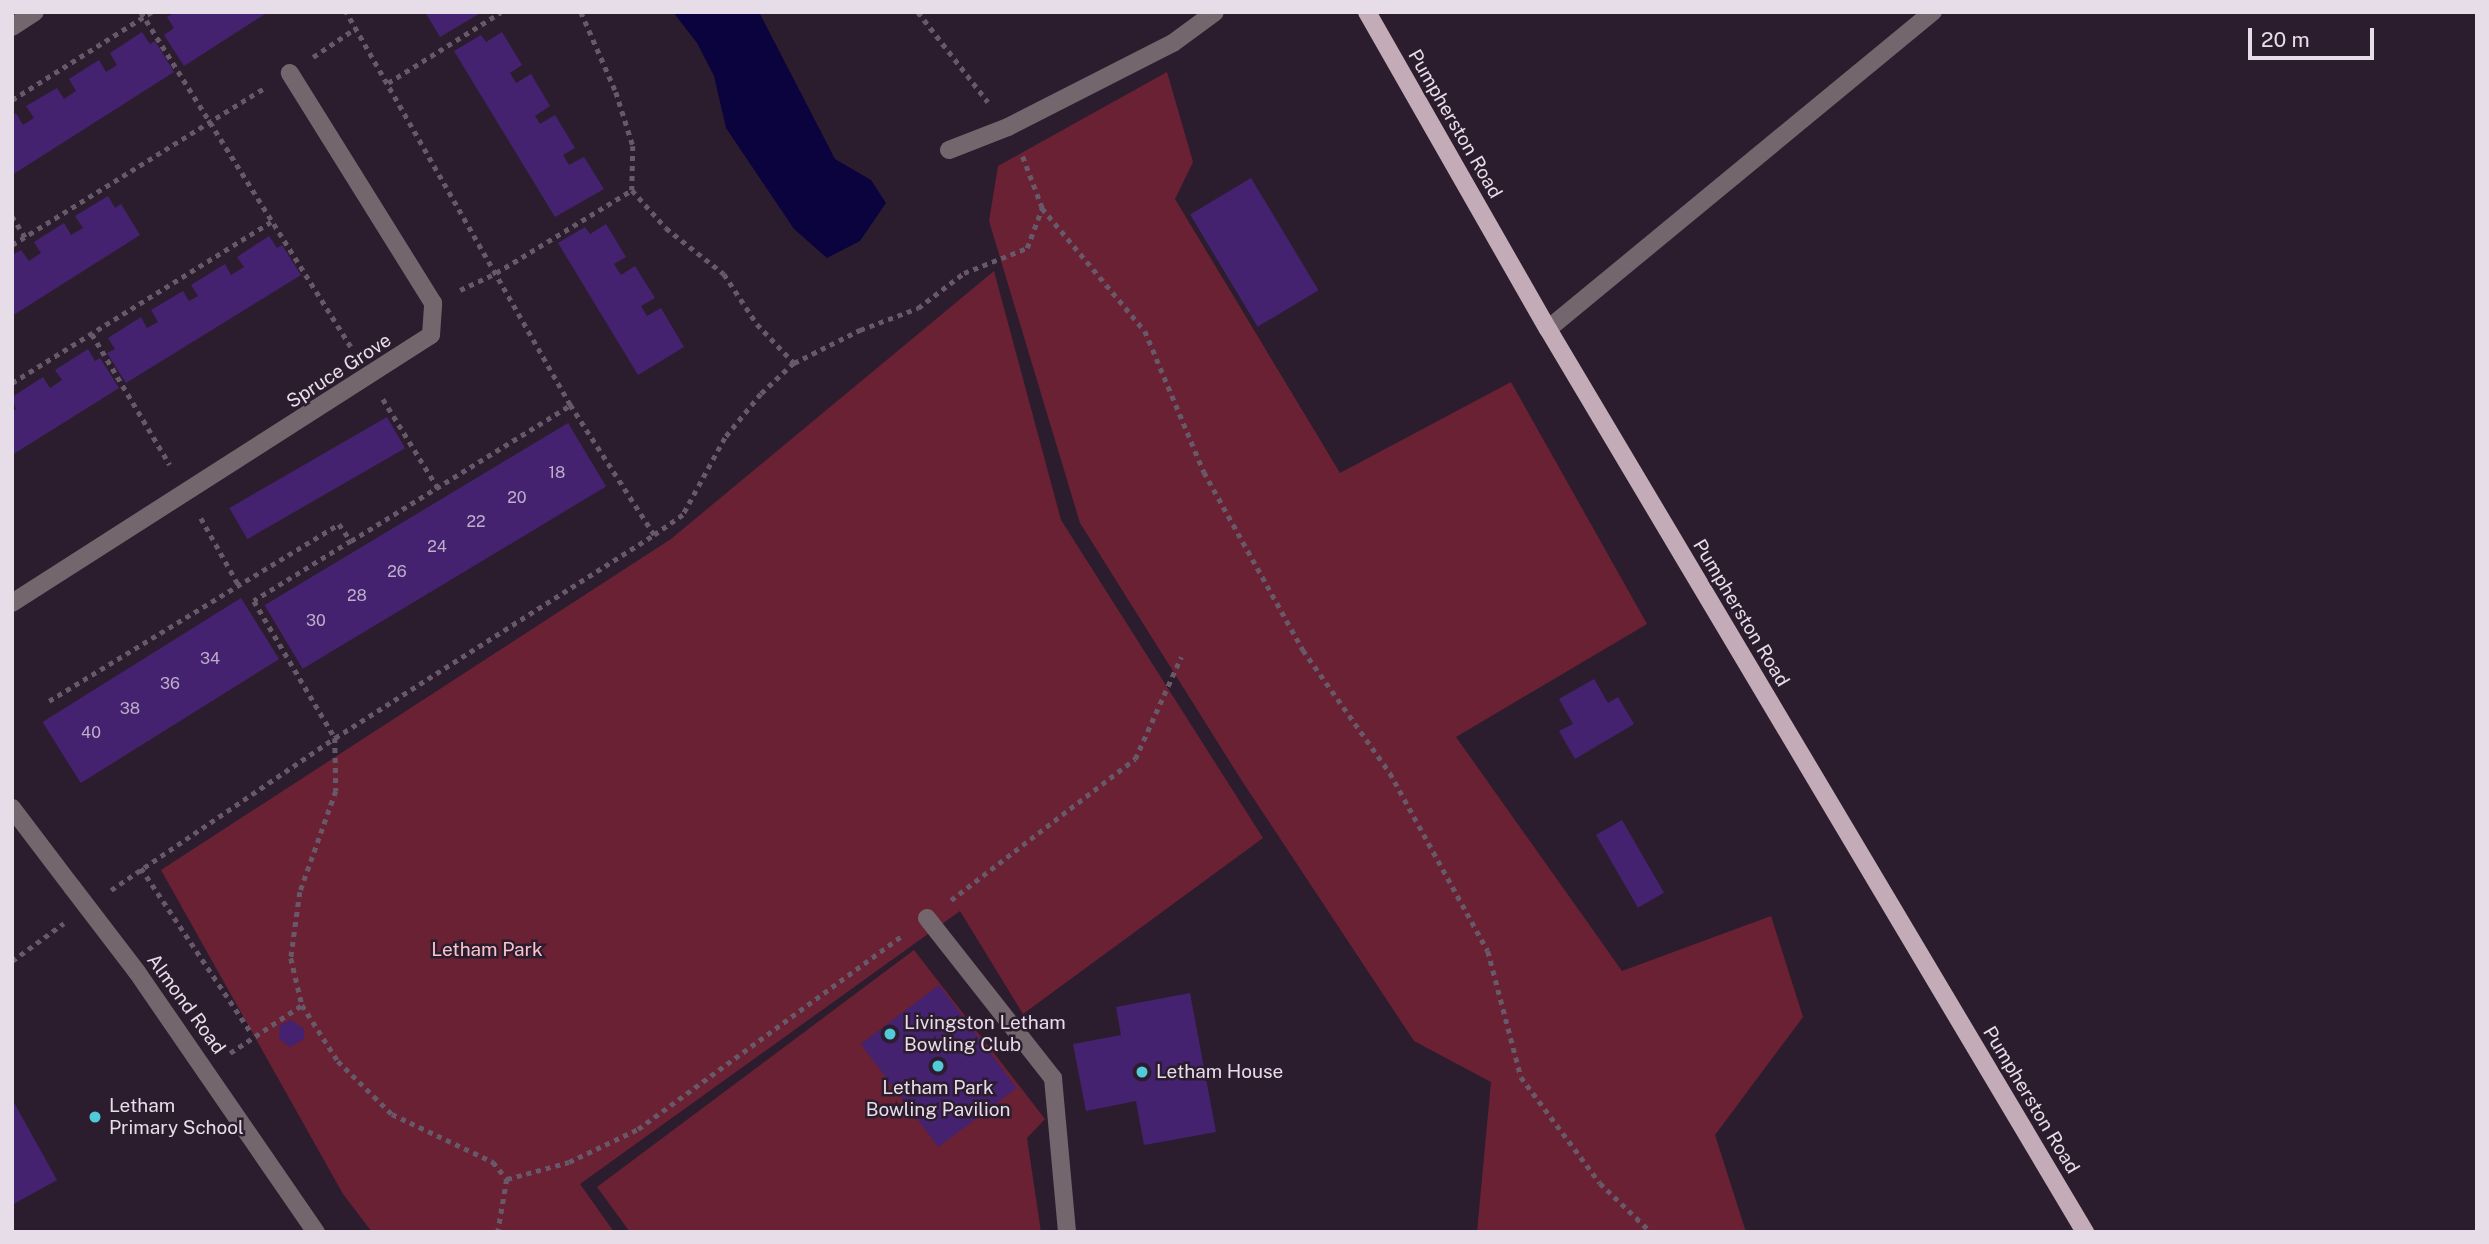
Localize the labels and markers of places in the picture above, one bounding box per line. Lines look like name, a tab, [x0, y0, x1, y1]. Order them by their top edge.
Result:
place label: Livingston Letham Bowling Club	[904, 1012, 1066, 1056]
marker: Livingston Letham Bowling Club	[882, 1026, 898, 1042]
marker: Letham Park Bowling Pavilion	[930, 1058, 946, 1074]
place label: Letham House	[1156, 1061, 1283, 1083]
marker: Letham House	[1134, 1064, 1150, 1080]
place label: Letham Park Bowling Pavilion	[866, 1077, 1010, 1121]
place label: Letham Primary School	[109, 1095, 244, 1139]
marker: Letham Primary School	[87, 1109, 103, 1125]

